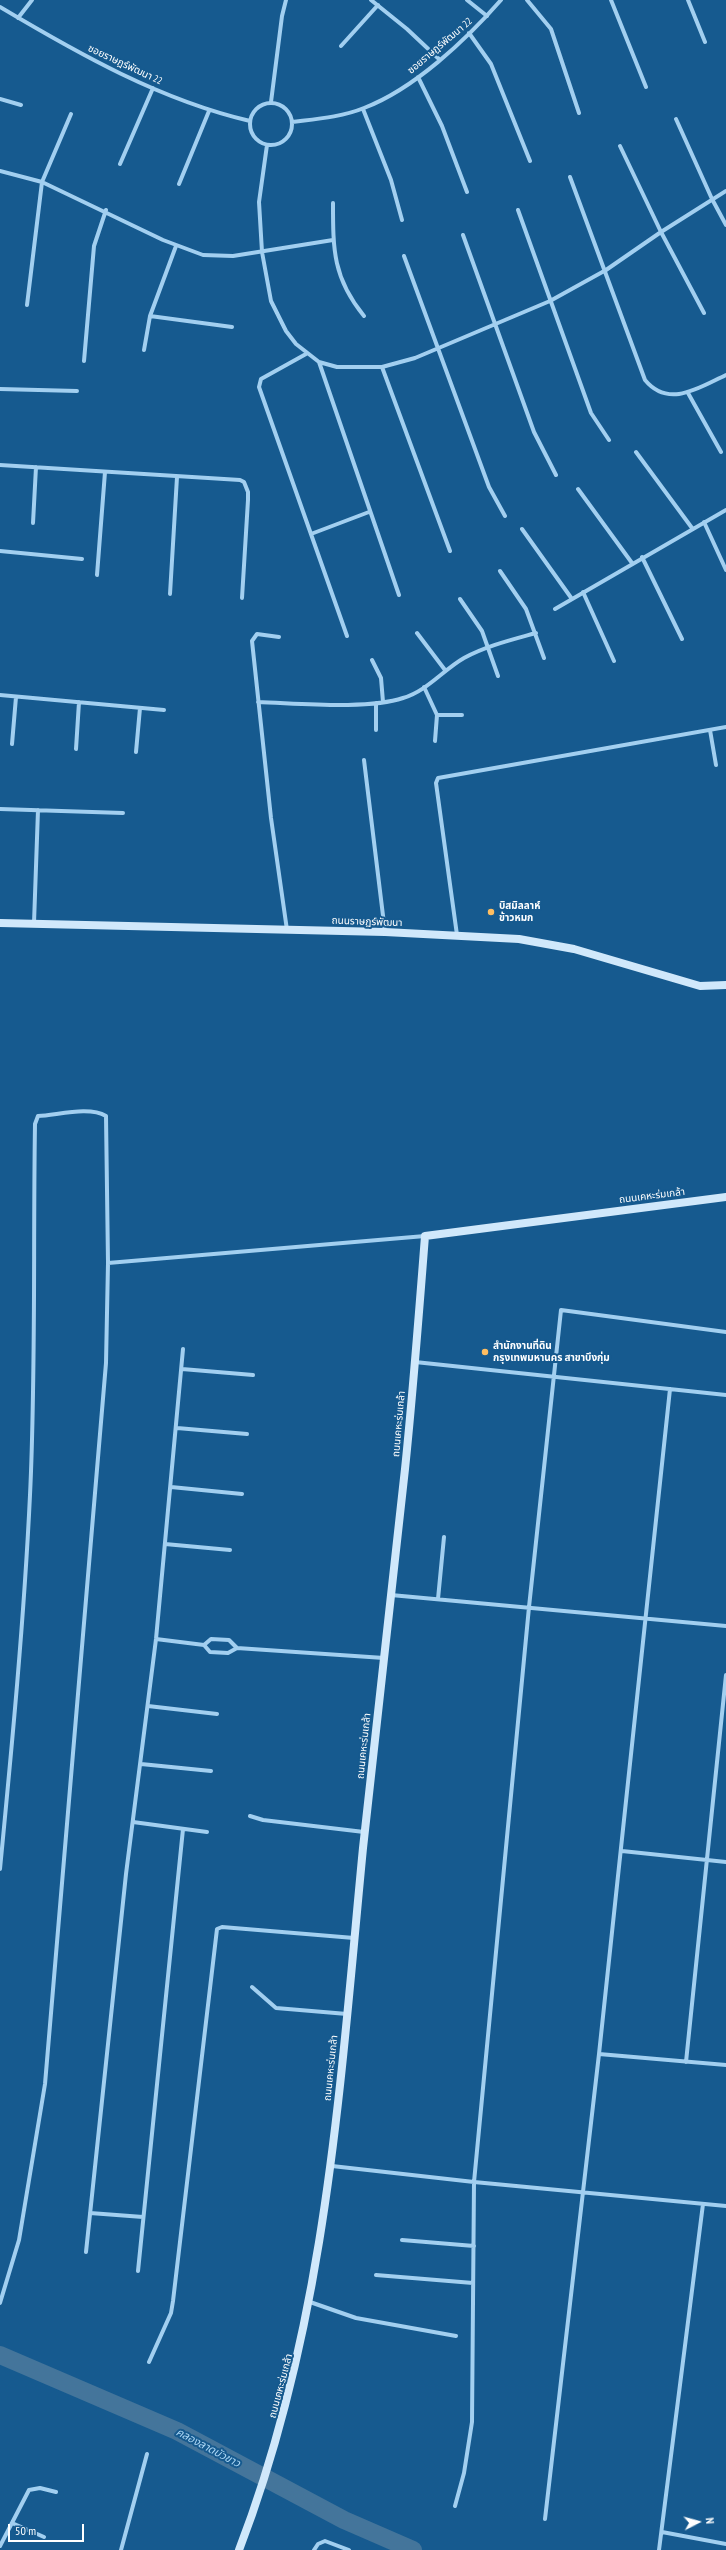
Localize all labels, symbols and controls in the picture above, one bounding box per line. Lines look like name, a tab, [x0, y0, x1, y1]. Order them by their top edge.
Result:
street label: ซอยราษฎร์พัฒนา 22	[405, 15, 475, 77]
street label: ซอยราษฎร์พัฒนา 22	[86, 42, 164, 88]
place label: บิสมิลลาห์ ข้าวหมก	[499, 900, 540, 924]
marker: บิสมิลลาห์ ข้าวหมก	[486, 907, 496, 917]
street label: ถนนราษฏร์พัฒนา	[331, 915, 403, 929]
street label: ถนนเคหะร่มเกล้า	[618, 1186, 686, 1206]
place label: สำนักงานที่ดิน กรุงเทพมหานคร สาขาบึงกุ่ม	[493, 1340, 610, 1364]
marker: สำนักงานที่ดิน กรุงเทพมหานคร สาขาบึงกุ่ม	[480, 1347, 490, 1357]
street label: ถนนเคหะร่มเกล้า	[390, 1390, 408, 1458]
street label: ถนนเคหะร่มเกล้า	[355, 1712, 373, 1780]
street label: ถนนเคหะร่มเกล้า	[322, 2034, 340, 2102]
street label: ถนนเคหะร่มเกล้า	[267, 2352, 295, 2420]
water label: คลองลาดบัวขาว	[174, 2426, 242, 2470]
north arrow	[678, 2502, 718, 2542]
scale bar	[10, 2516, 86, 2542]
text: N	[703, 2517, 717, 2524]
text: 50 m	[15, 2523, 36, 2538]

